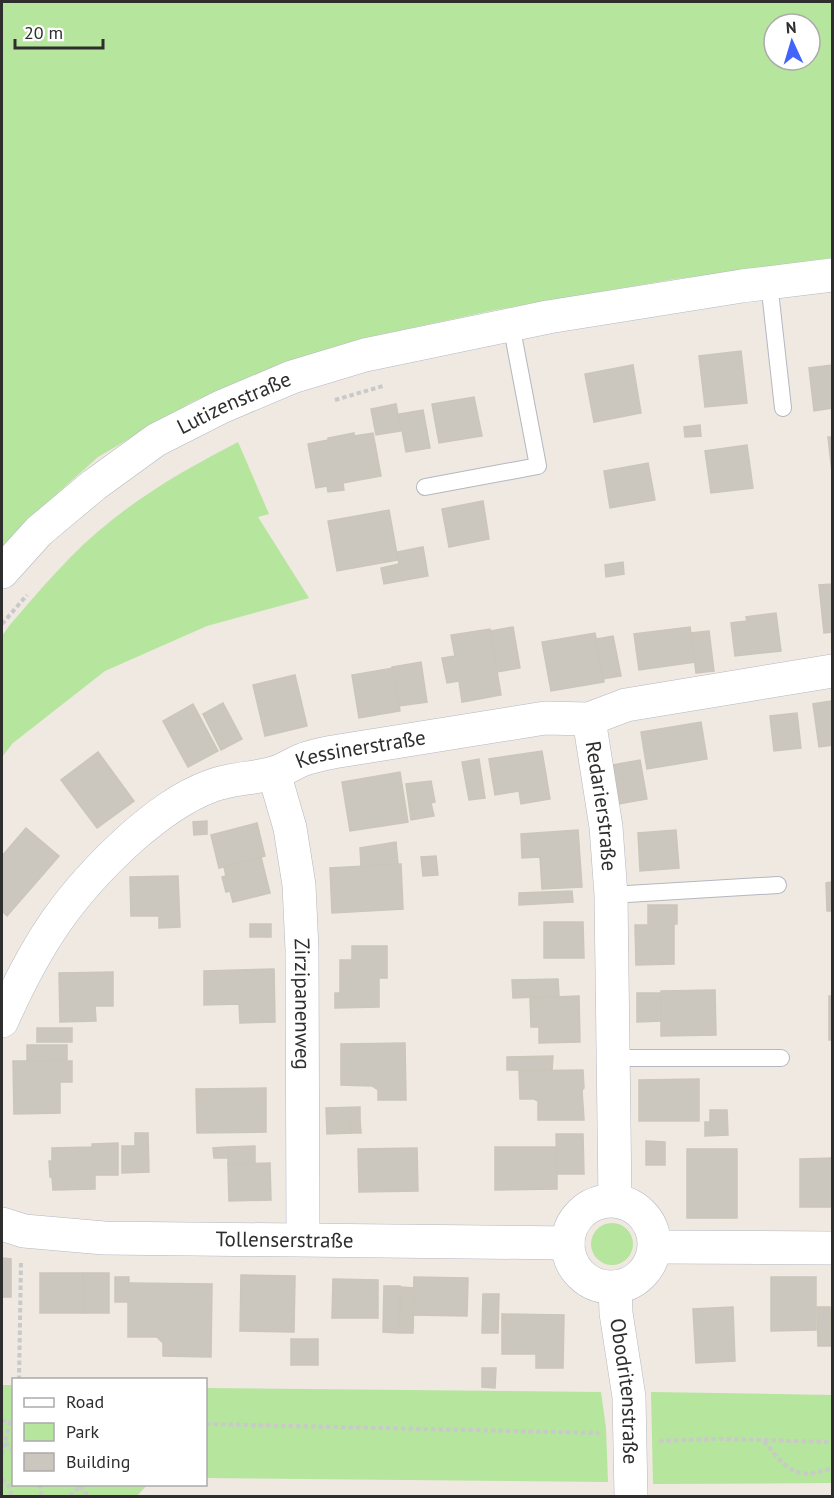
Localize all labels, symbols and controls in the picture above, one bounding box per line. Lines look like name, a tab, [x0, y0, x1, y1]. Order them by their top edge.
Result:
scale bar	[15, 12, 104, 50]
north arrow	[762, 12, 822, 72]
text: N	[785, 17, 797, 37]
text: 20 m	[24, 21, 63, 44]
street label: Lutizenstraße	[172, 365, 295, 440]
street label: Kessinerstraße	[291, 723, 428, 774]
street label: Redarierstraße	[580, 739, 623, 872]
street label: Zirzipanenweg	[288, 937, 316, 1070]
street label: Tollenserstraße	[215, 1225, 354, 1254]
street label: Obodritenstraße	[604, 1316, 644, 1465]
legend	[12, 1378, 207, 1486]
text: Road	[66, 1390, 104, 1413]
text: Park	[66, 1420, 99, 1443]
text: Building	[66, 1450, 130, 1473]

